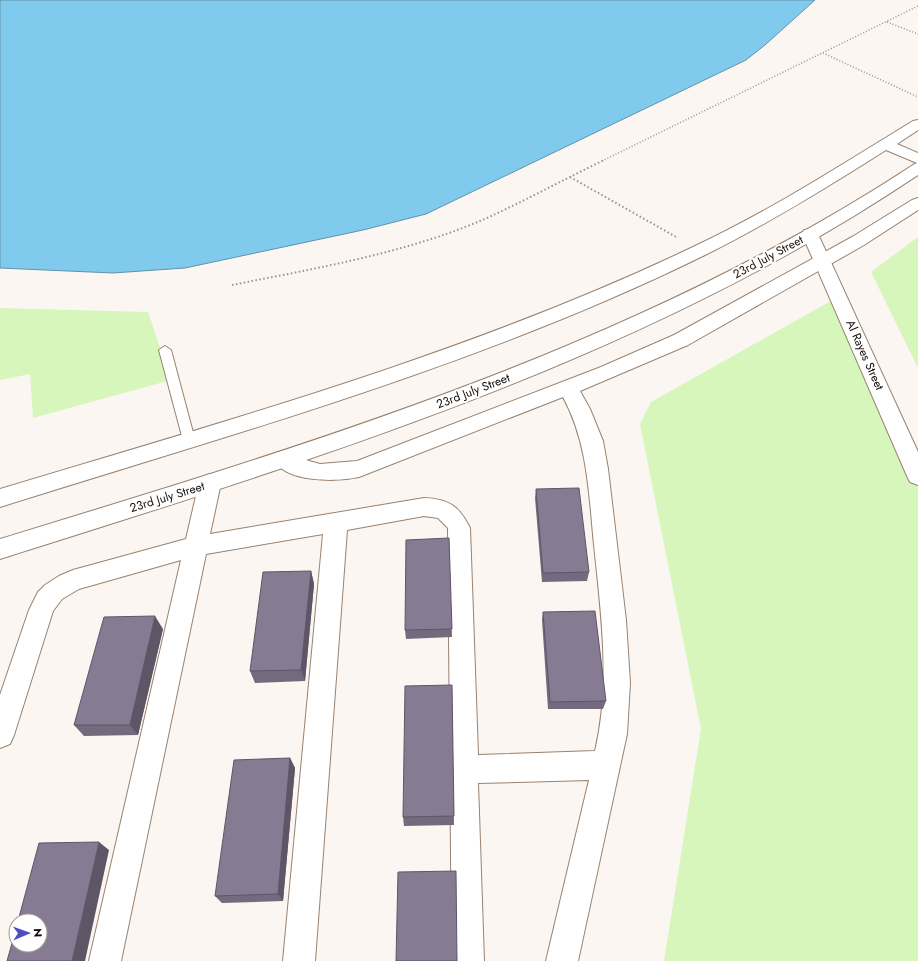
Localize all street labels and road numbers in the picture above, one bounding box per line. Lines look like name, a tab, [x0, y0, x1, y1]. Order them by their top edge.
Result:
street label: 23rd July Street	[730, 231, 806, 283]
street label: Al Rayes Street	[842, 317, 889, 393]
street label: 23rd July Street	[434, 369, 512, 413]
street label: 23rd July Street	[127, 477, 207, 517]

